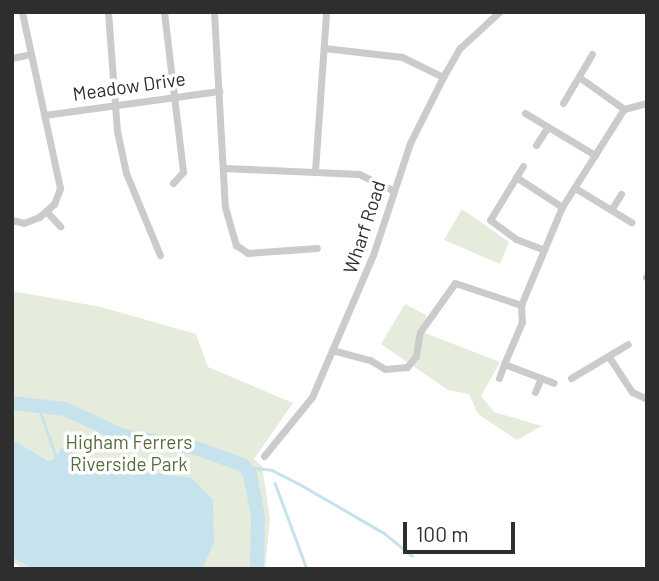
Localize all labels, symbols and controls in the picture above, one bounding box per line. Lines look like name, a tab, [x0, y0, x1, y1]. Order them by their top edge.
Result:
street label: Meadow Drive	[71, 67, 187, 105]
street label: Wharf Road	[338, 178, 390, 276]
park label: Higham Ferrers Riverside Park	[66, 431, 192, 475]
scale bar	[407, 508, 519, 552]
text: 100 m	[416, 521, 469, 546]

